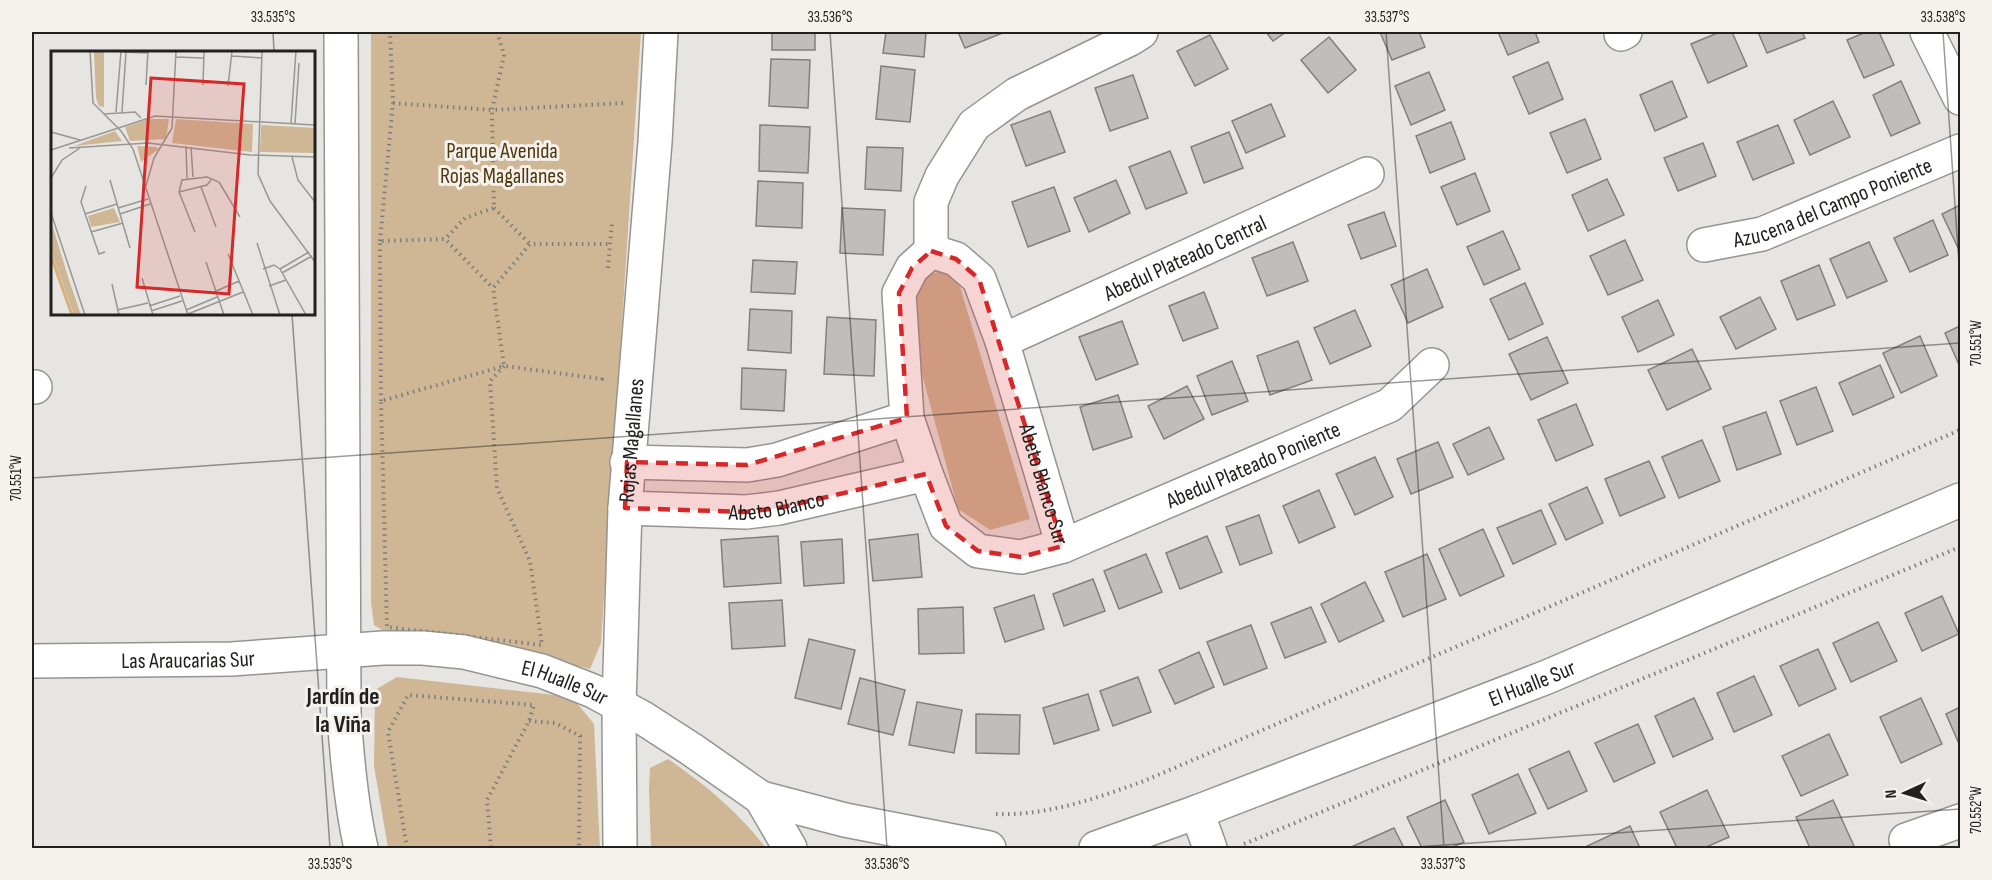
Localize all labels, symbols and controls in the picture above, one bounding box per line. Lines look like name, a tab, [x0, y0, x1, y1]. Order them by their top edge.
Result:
text: 33.535°S	[251, 8, 295, 27]
text: 33.536°S	[807, 8, 853, 27]
text: 33.537°S	[1364, 8, 1410, 27]
text: 33.538°S	[1921, 8, 1965, 27]
inset map	[51, 51, 315, 315]
park label: Parque Avenida Rojas Magallanes	[440, 138, 564, 190]
street label: Azucena del Campo Poniente	[1730, 152, 1936, 254]
street label: Abedul Plateado Central	[1099, 210, 1271, 308]
text: 70.551°W	[1967, 320, 1986, 366]
street label: Rojas Magallanes	[614, 377, 651, 503]
street label: Abedul Plateado Poniente	[1161, 416, 1345, 515]
street label: Abeto Blanco Sur	[1012, 420, 1074, 548]
text: 70.551°W	[7, 455, 26, 501]
street label: Abeto Blanco	[727, 486, 827, 527]
street label: Las Araucarias Sur	[121, 645, 256, 675]
street label: El Hualle Sur	[1485, 654, 1580, 713]
street label: El Hualle Sur	[519, 655, 613, 712]
district label: Jardín de la Viña	[306, 682, 379, 739]
north arrow	[1875, 763, 1935, 823]
text: 70.552°W	[1967, 786, 1986, 834]
text: N	[1882, 789, 1901, 799]
text: 33.535°S	[308, 855, 352, 874]
text: 33.536°S	[864, 855, 910, 874]
text: 33.537°S	[1420, 855, 1466, 874]

